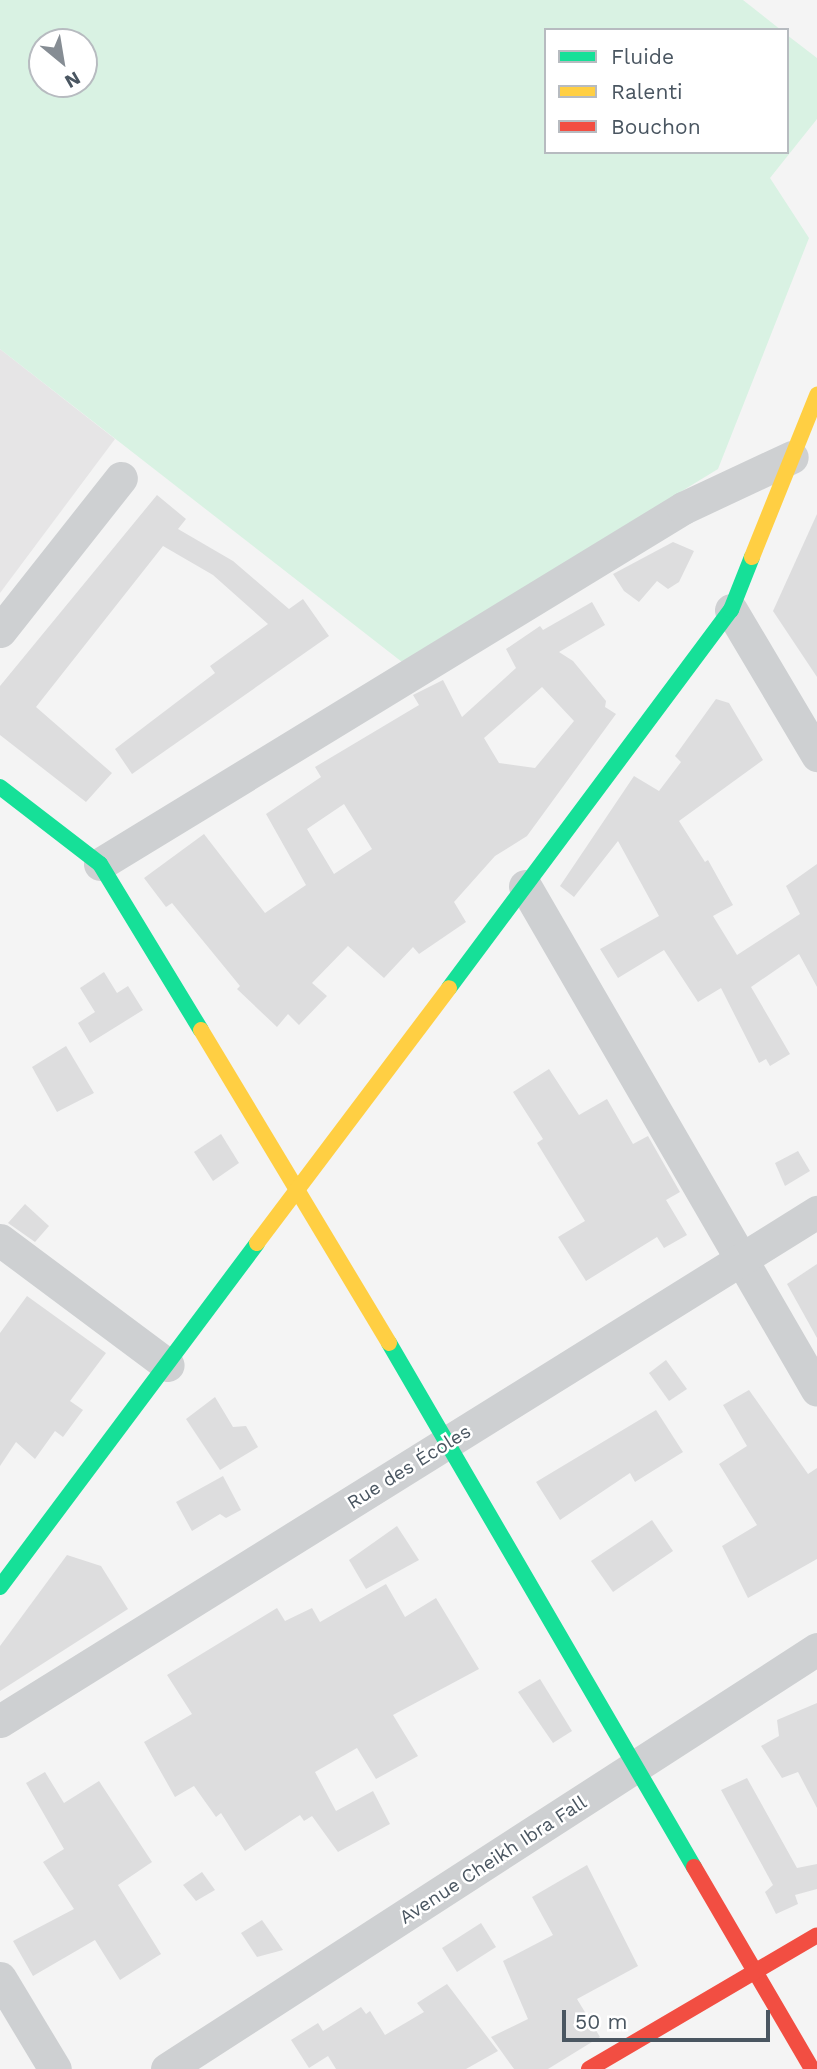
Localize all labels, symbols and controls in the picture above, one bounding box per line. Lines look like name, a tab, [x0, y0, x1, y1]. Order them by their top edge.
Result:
north arrow	[28, 28, 98, 98]
legend	[544, 28, 789, 154]
text: Fluide	[611, 44, 674, 69]
text: N	[61, 66, 85, 93]
text: Ralenti	[611, 79, 683, 104]
text: Bouchon	[611, 114, 701, 139]
street label: Rue des Écoles	[343, 1420, 475, 1514]
street label: Avenue Cheikh Ibra Fall	[395, 1791, 591, 1929]
scale bar	[565, 1996, 773, 2040]
text: 50 m	[575, 2009, 627, 2034]

